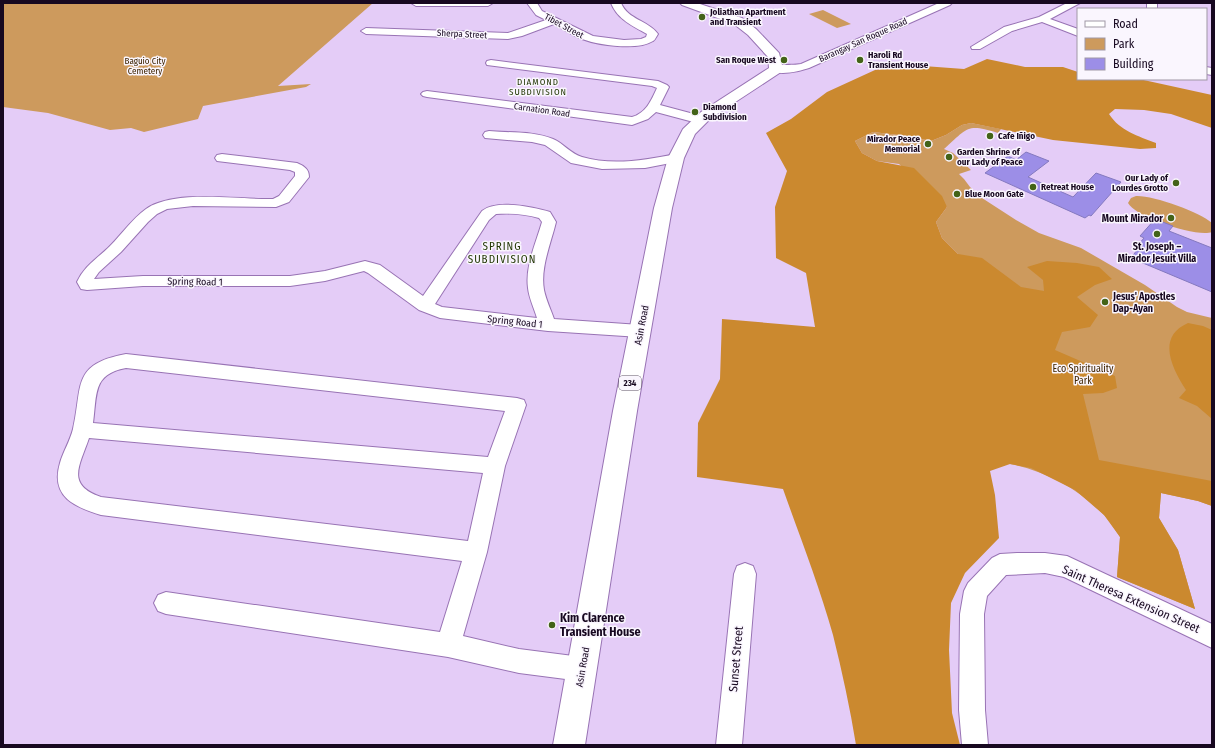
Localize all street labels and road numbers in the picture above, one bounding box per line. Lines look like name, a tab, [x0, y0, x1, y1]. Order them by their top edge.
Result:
street label: Tibet Street	[543, 12, 585, 41]
street label: Barangay San Roque Road	[817, 16, 909, 64]
street label: Sherpa Street	[437, 28, 487, 40]
street label: Carnation Road	[513, 101, 571, 119]
street label: Spring Road 1	[167, 276, 223, 288]
street label: Asin Road	[632, 304, 652, 346]
street label: Spring Road 1	[487, 313, 543, 331]
road number: 234	[619, 376, 641, 390]
street label: Saint Theresa Extension Street	[1060, 562, 1202, 636]
street label: Sunset Street	[726, 626, 746, 692]
street label: Asin Road	[574, 646, 592, 688]

